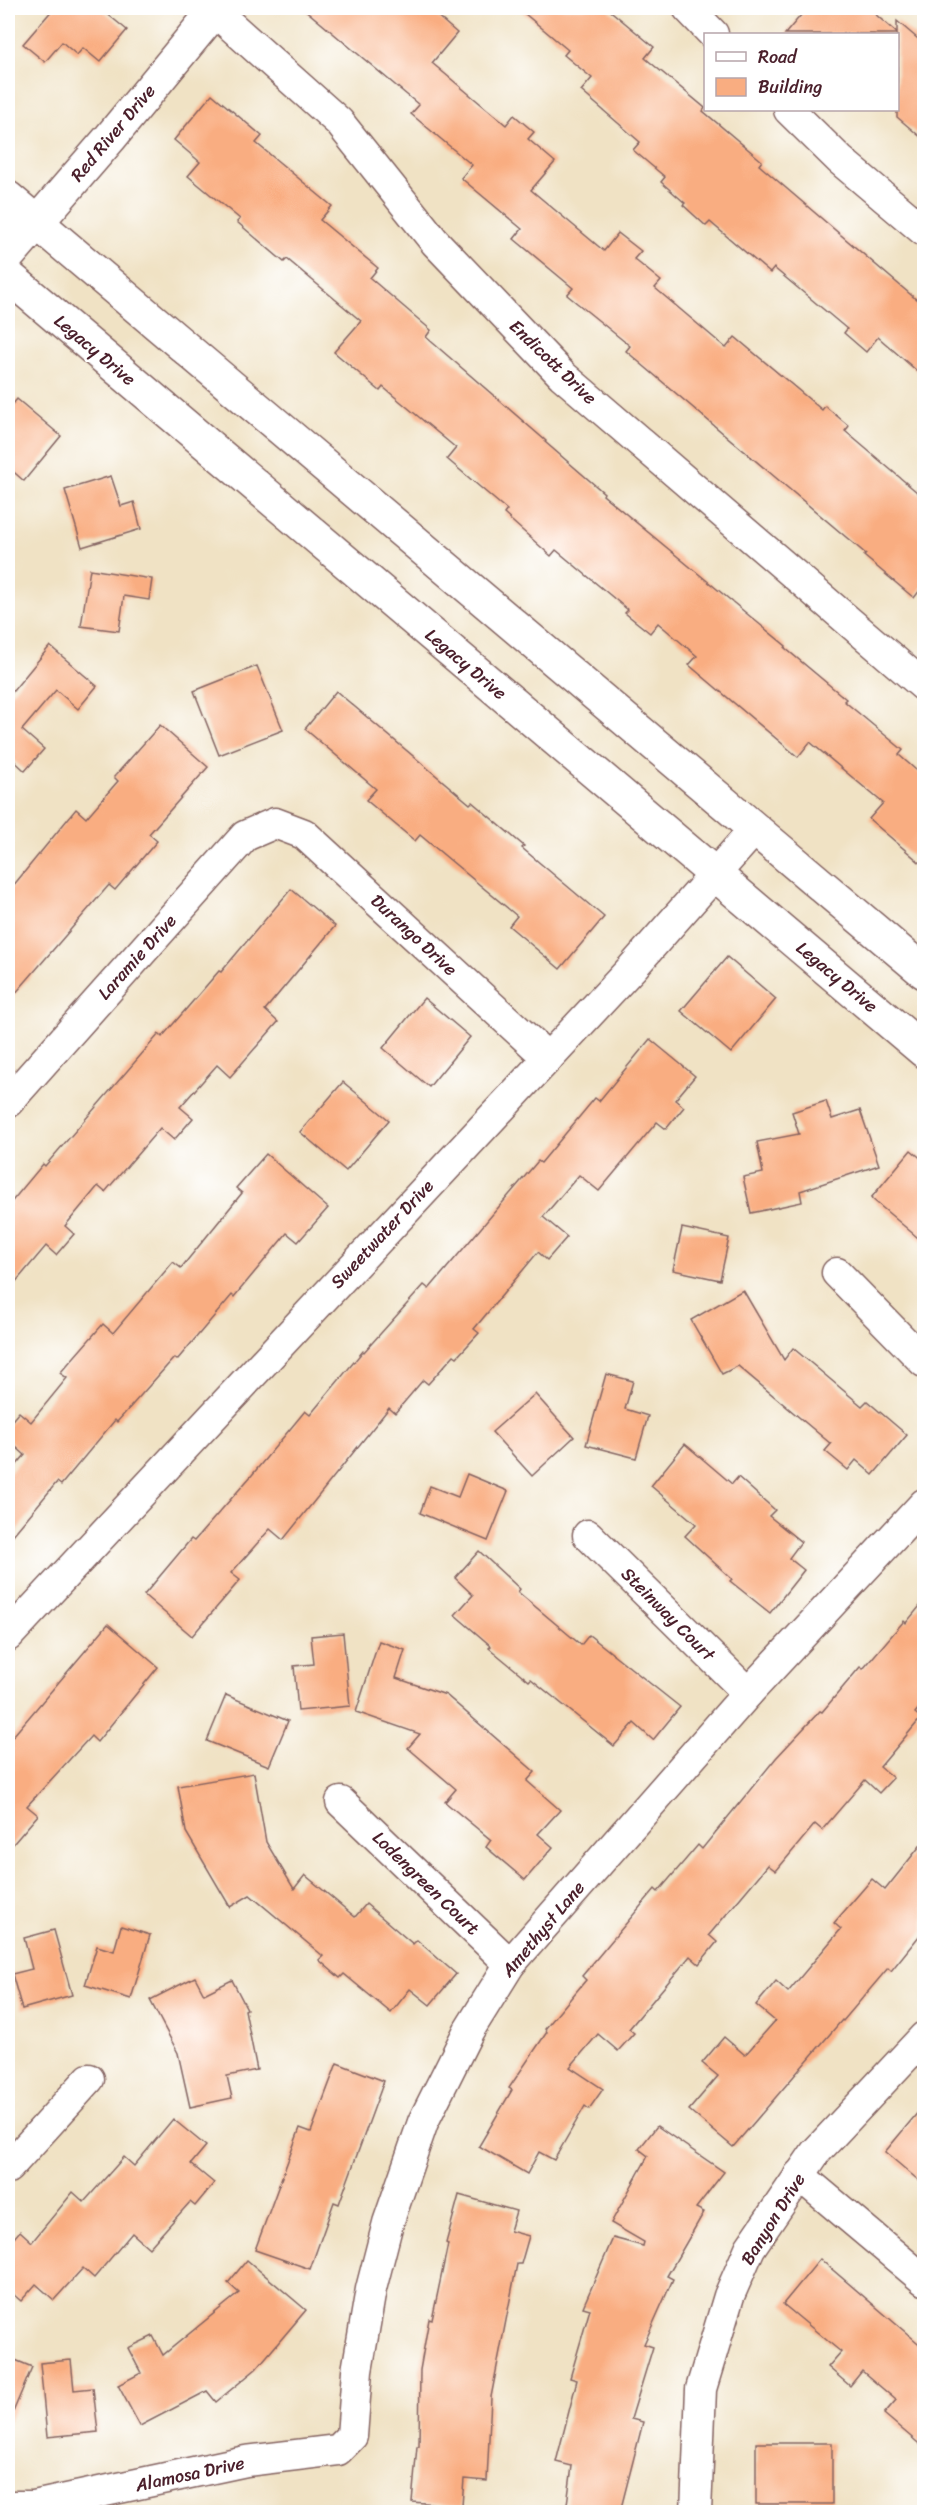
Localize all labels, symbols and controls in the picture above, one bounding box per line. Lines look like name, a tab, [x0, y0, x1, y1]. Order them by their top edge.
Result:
legend	[704, 33, 899, 111]
text: Road	[758, 41, 798, 73]
text: Building	[758, 71, 822, 103]
street label: Red River Drive	[62, 77, 164, 189]
street label: Legacy Drive	[47, 306, 143, 394]
street label: Endicott Drive	[501, 311, 605, 413]
street label: Legacy Drive	[418, 620, 514, 708]
street label: Durango Drive	[363, 886, 465, 984]
street label: Laramie Drive	[89, 906, 185, 1007]
street label: Legacy Drive	[789, 933, 885, 1021]
street label: Sweetwater Drive	[322, 1171, 442, 1296]
street label: Steinway Court	[613, 1559, 723, 1669]
street label: Lodengreen Court	[365, 1823, 488, 1943]
street label: Amethyst Lane	[492, 1874, 593, 1985]
street label: Banyon Drive	[732, 2167, 814, 2271]
street label: Alamosa Drive	[132, 2447, 248, 2501]

